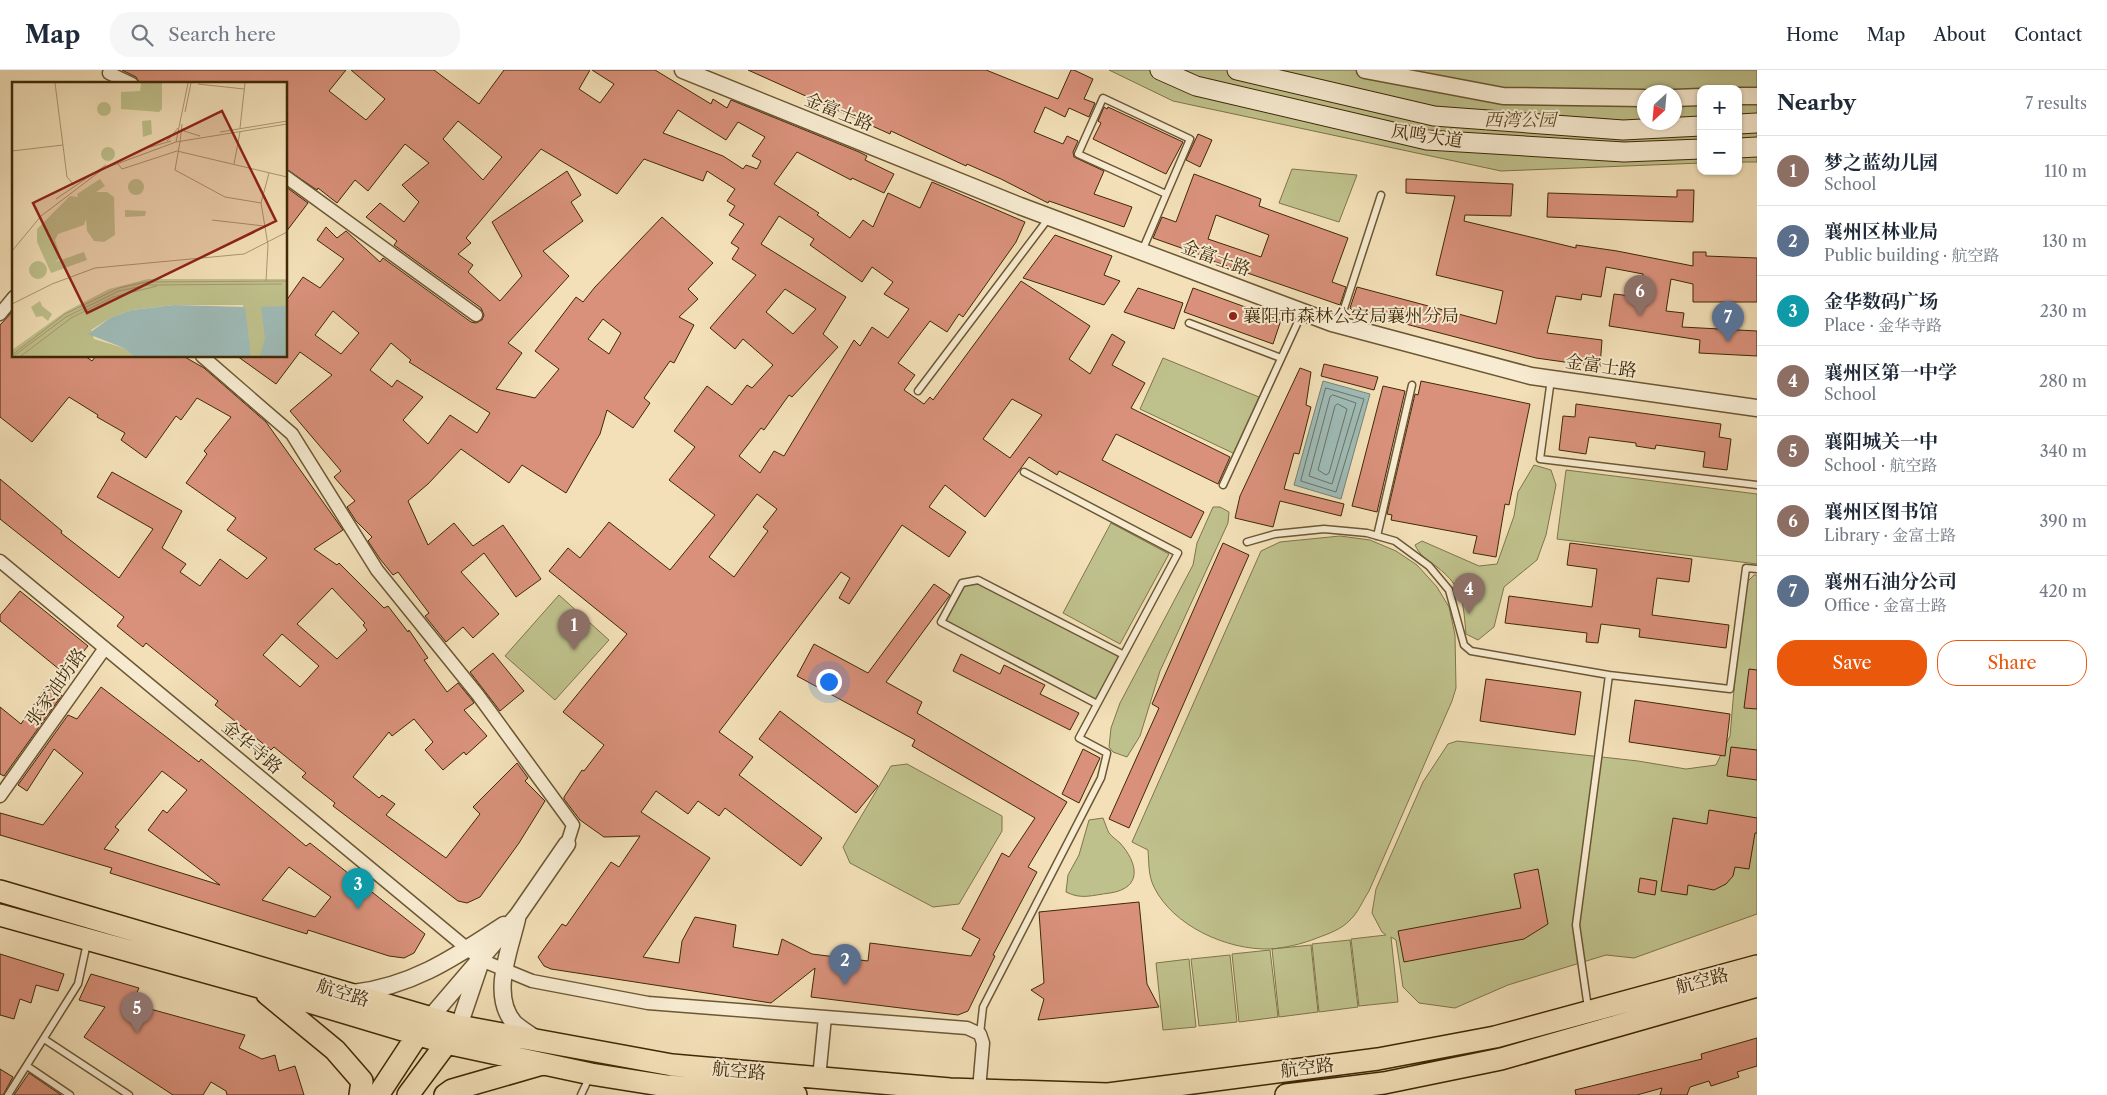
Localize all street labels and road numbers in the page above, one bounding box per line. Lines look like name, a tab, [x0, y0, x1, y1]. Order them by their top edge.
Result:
street label: 金富士路	[802, 88, 876, 136]
street label: 凤鸣大道	[1390, 120, 1464, 152]
street label: 金富士路	[1178, 235, 1254, 281]
street label: 金富士路	[1564, 350, 1638, 382]
street label: 张家油坊路	[21, 644, 91, 730]
street label: 金华寺路	[217, 715, 287, 779]
street label: 航空路	[1673, 963, 1731, 999]
street label: 航空路	[314, 975, 372, 1011]
street label: 航空路	[1279, 1054, 1335, 1082]
street label: 航空路	[711, 1058, 767, 1084]

